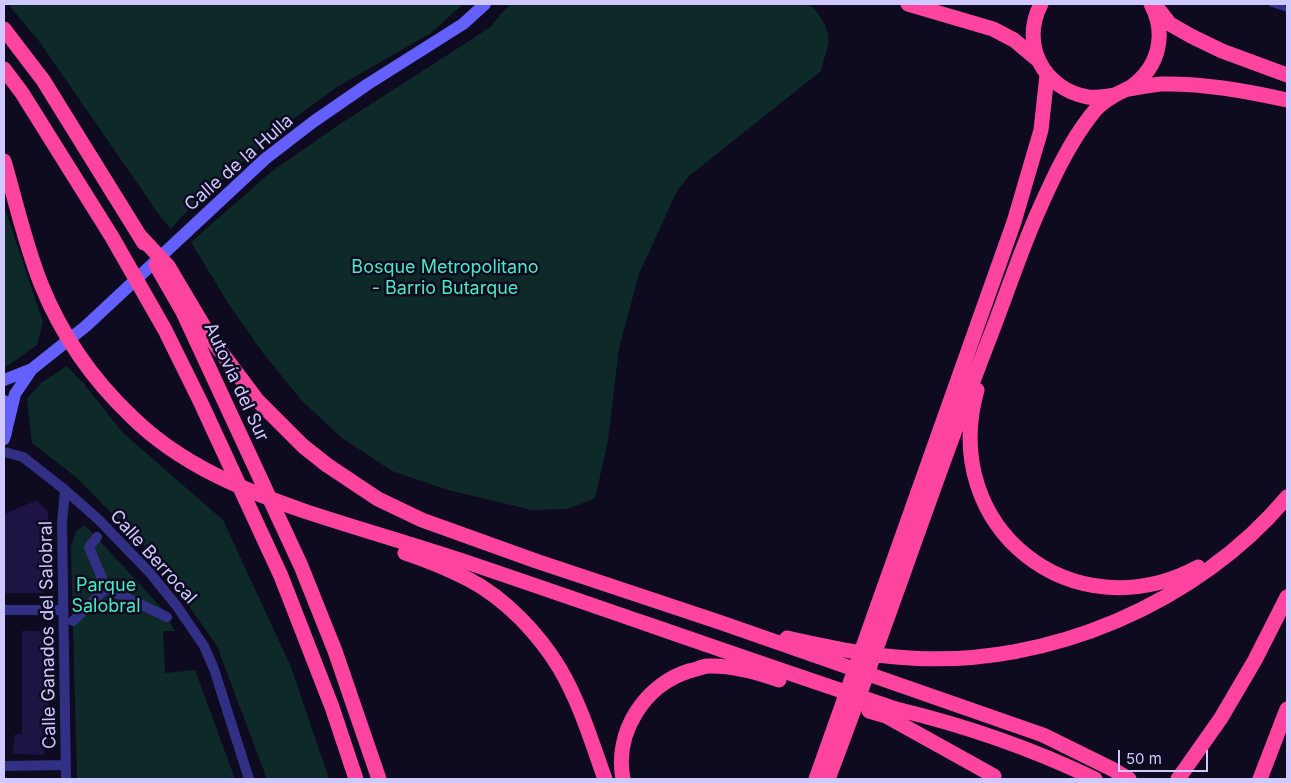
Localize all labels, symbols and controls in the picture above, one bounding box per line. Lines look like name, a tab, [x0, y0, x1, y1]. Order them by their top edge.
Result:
street label: Calle de la Hulla	[180, 110, 298, 216]
park label: Bosque Metropolitano - Barrio Butarque	[351, 257, 539, 300]
street label: Autovía del Sur	[199, 319, 273, 445]
street label: Calle Berrocal	[105, 506, 201, 608]
street label: Calle Ganados del Salobral	[35, 521, 61, 749]
park label: Parque Salobral	[71, 575, 141, 618]
scale bar	[1121, 740, 1211, 772]
text: 50 m	[1126, 749, 1162, 768]

